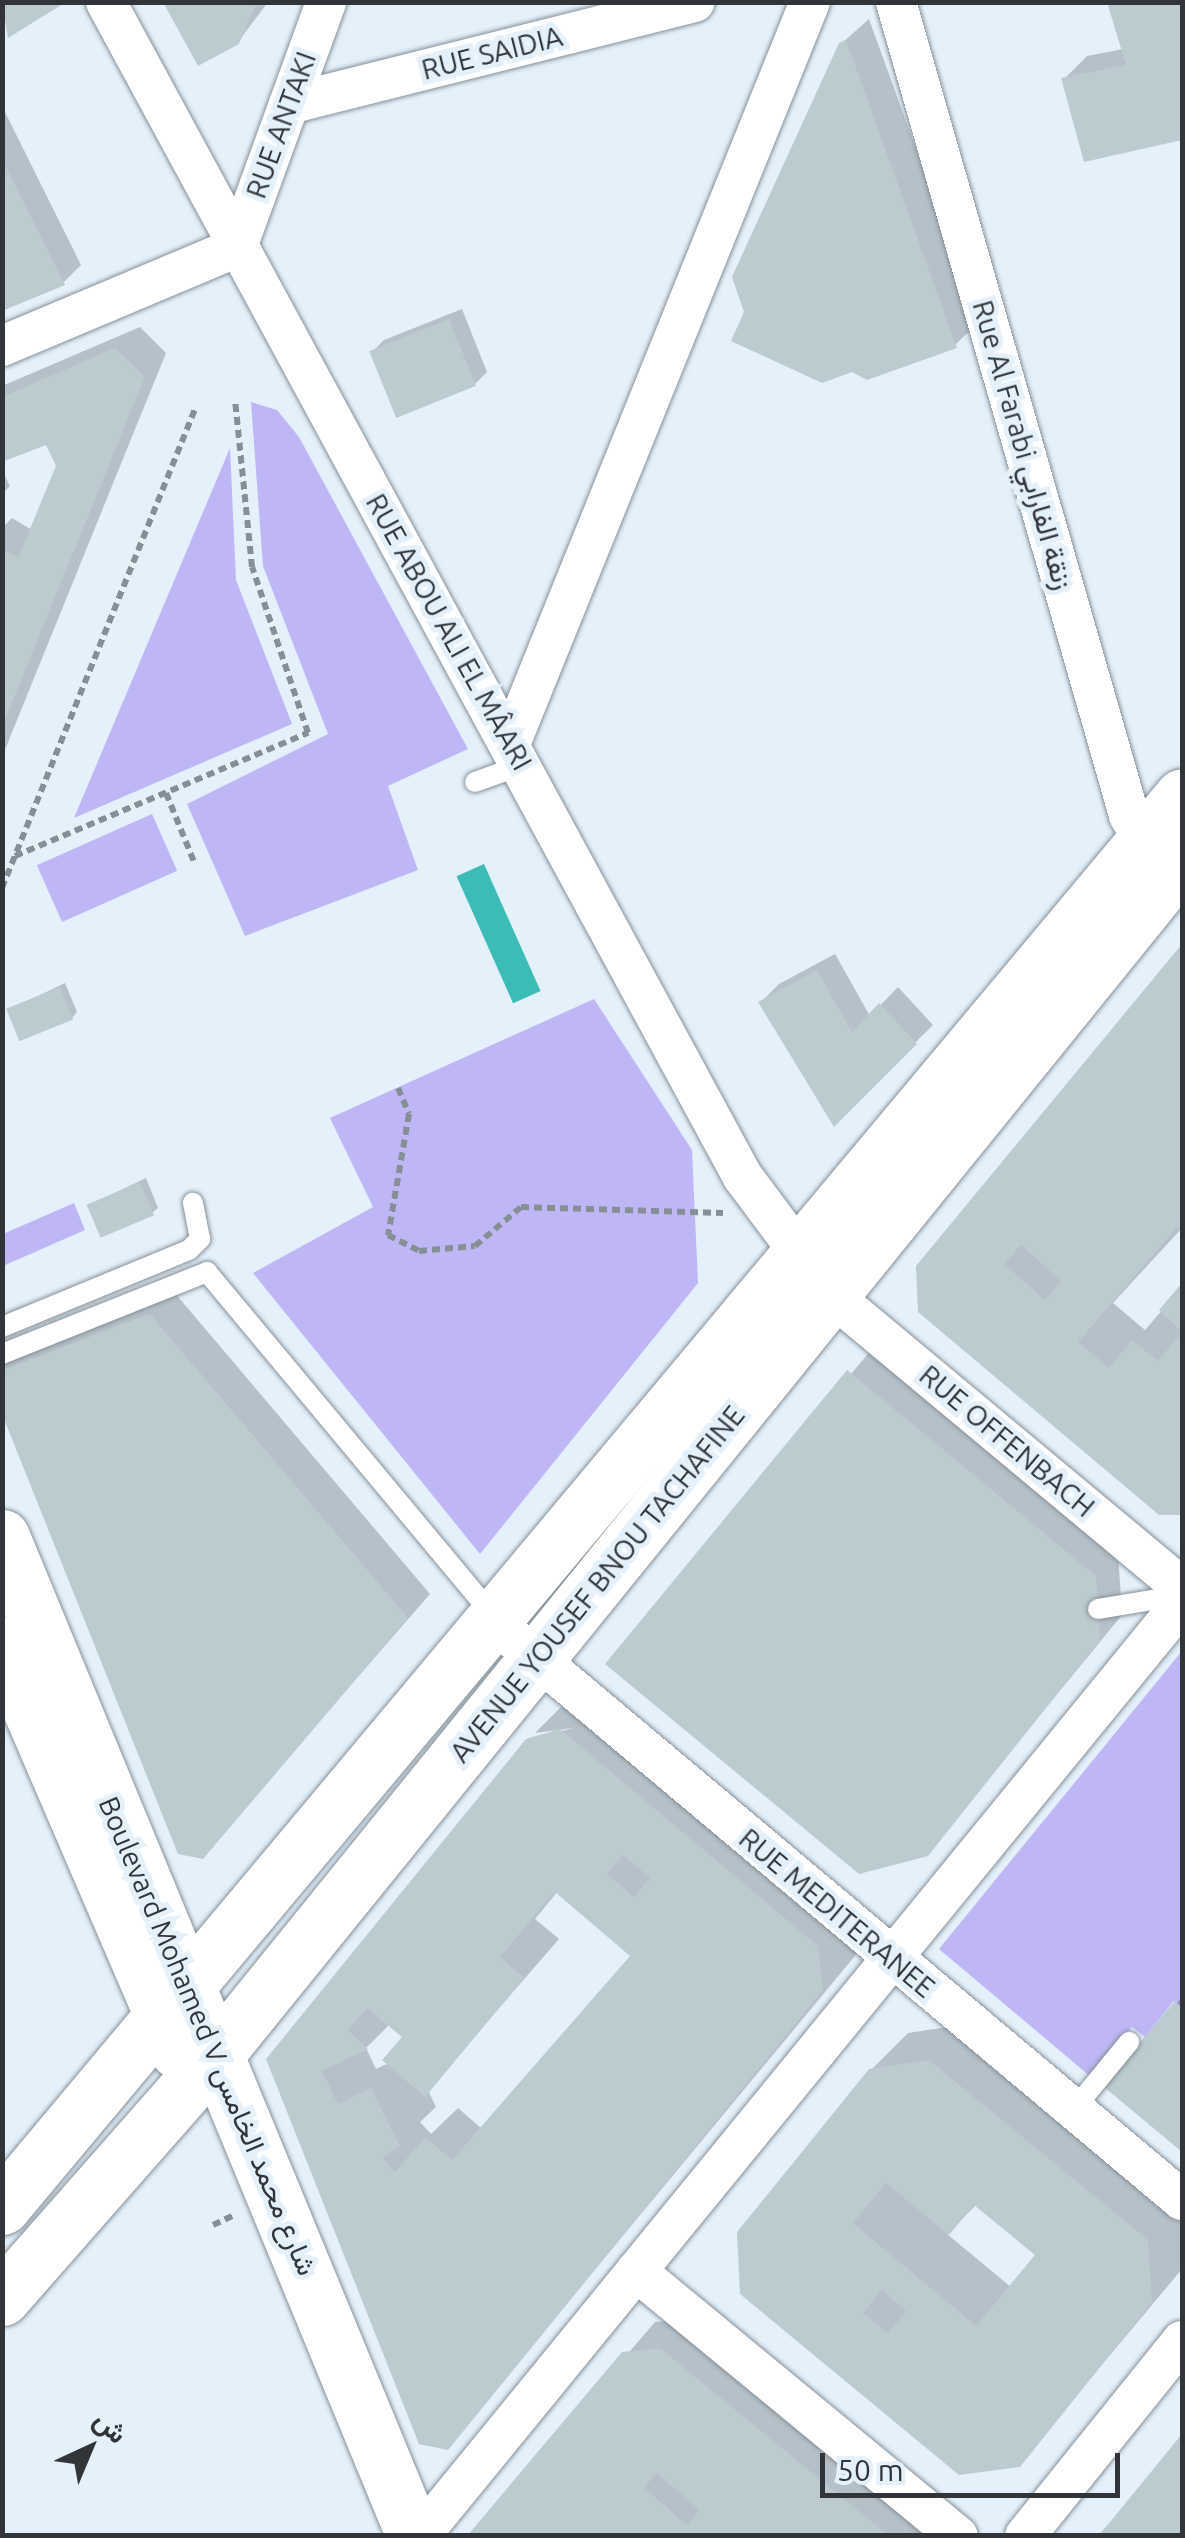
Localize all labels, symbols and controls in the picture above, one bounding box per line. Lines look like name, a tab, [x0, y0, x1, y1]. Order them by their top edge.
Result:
street label: RUE SAIDIA	[418, 19, 566, 87]
street label: RUE ANTAKI	[239, 47, 323, 203]
street label: Rue Al Farabi زنقة الفارابي	[966, 296, 1080, 594]
street label: RUE ABOU ALI EL MÂARI	[359, 488, 539, 776]
street label: RUE OFFENBACH	[913, 1358, 1101, 1524]
street label: AVENUE YOUSEF BNOU TACHAFINE	[443, 1399, 751, 1769]
street label: Boulevard Mohamed V شارع محمد الخامس	[92, 1792, 324, 2280]
street label: RUE MEDITERANEE	[732, 1821, 942, 2005]
north arrow	[40, 2398, 140, 2498]
text: ش	[88, 2403, 134, 2449]
scale bar	[825, 2433, 1125, 2495]
text: 50 m	[837, 2453, 904, 2487]

